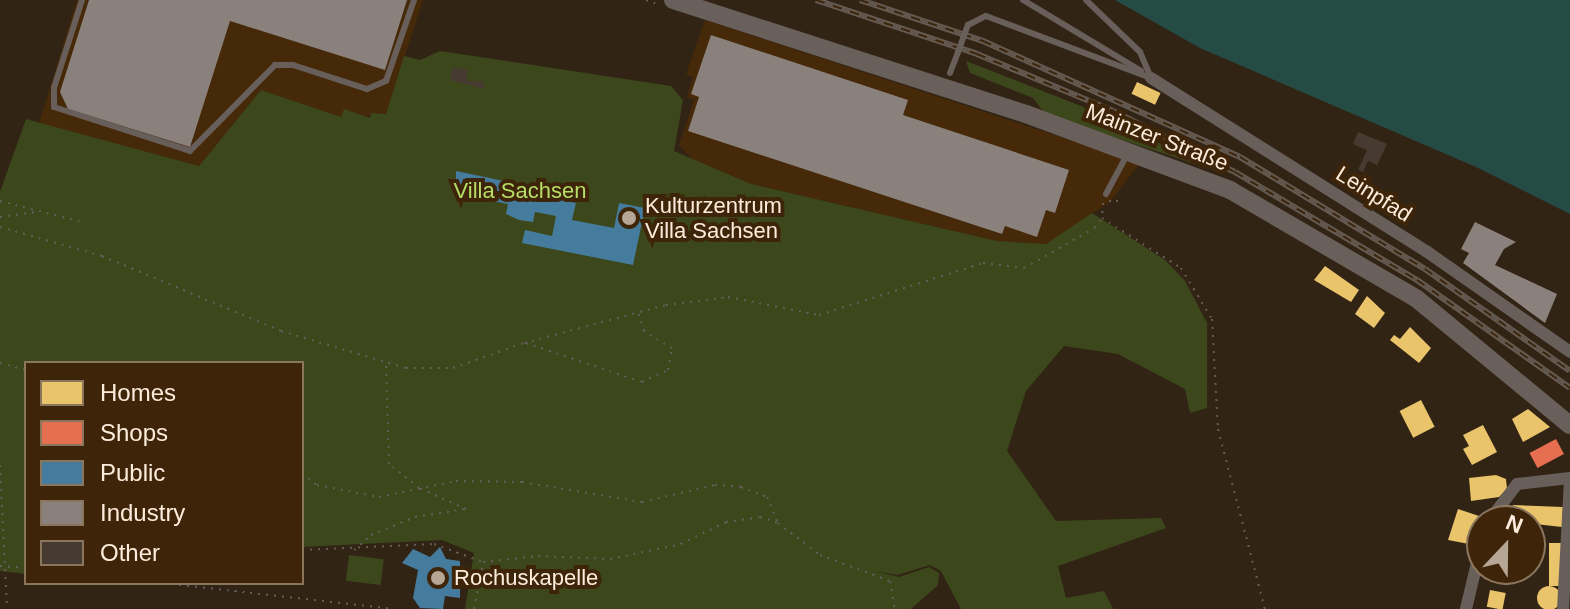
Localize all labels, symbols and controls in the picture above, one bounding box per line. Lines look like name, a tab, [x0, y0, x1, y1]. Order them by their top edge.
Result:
street label: Mainzer Straße	[1082, 98, 1232, 176]
street label: Leinpfad	[1331, 160, 1417, 228]
park label: Villa Sachsen	[454, 178, 586, 204]
place label: Kulturzentrum Villa Sachsen	[645, 192, 782, 244]
marker: Kulturzentrum Villa Sachsen	[620, 209, 638, 227]
legend	[24, 361, 304, 585]
text: Homes	[100, 379, 176, 406]
text: Shops	[100, 419, 168, 446]
text: Public	[100, 459, 165, 486]
text: Industry	[100, 499, 185, 526]
north arrow	[1466, 505, 1546, 585]
text: N	[1502, 510, 1526, 539]
text: Other	[100, 539, 160, 566]
place label: Rochuskapelle	[454, 565, 598, 591]
marker: Rochuskapelle	[429, 569, 447, 587]

